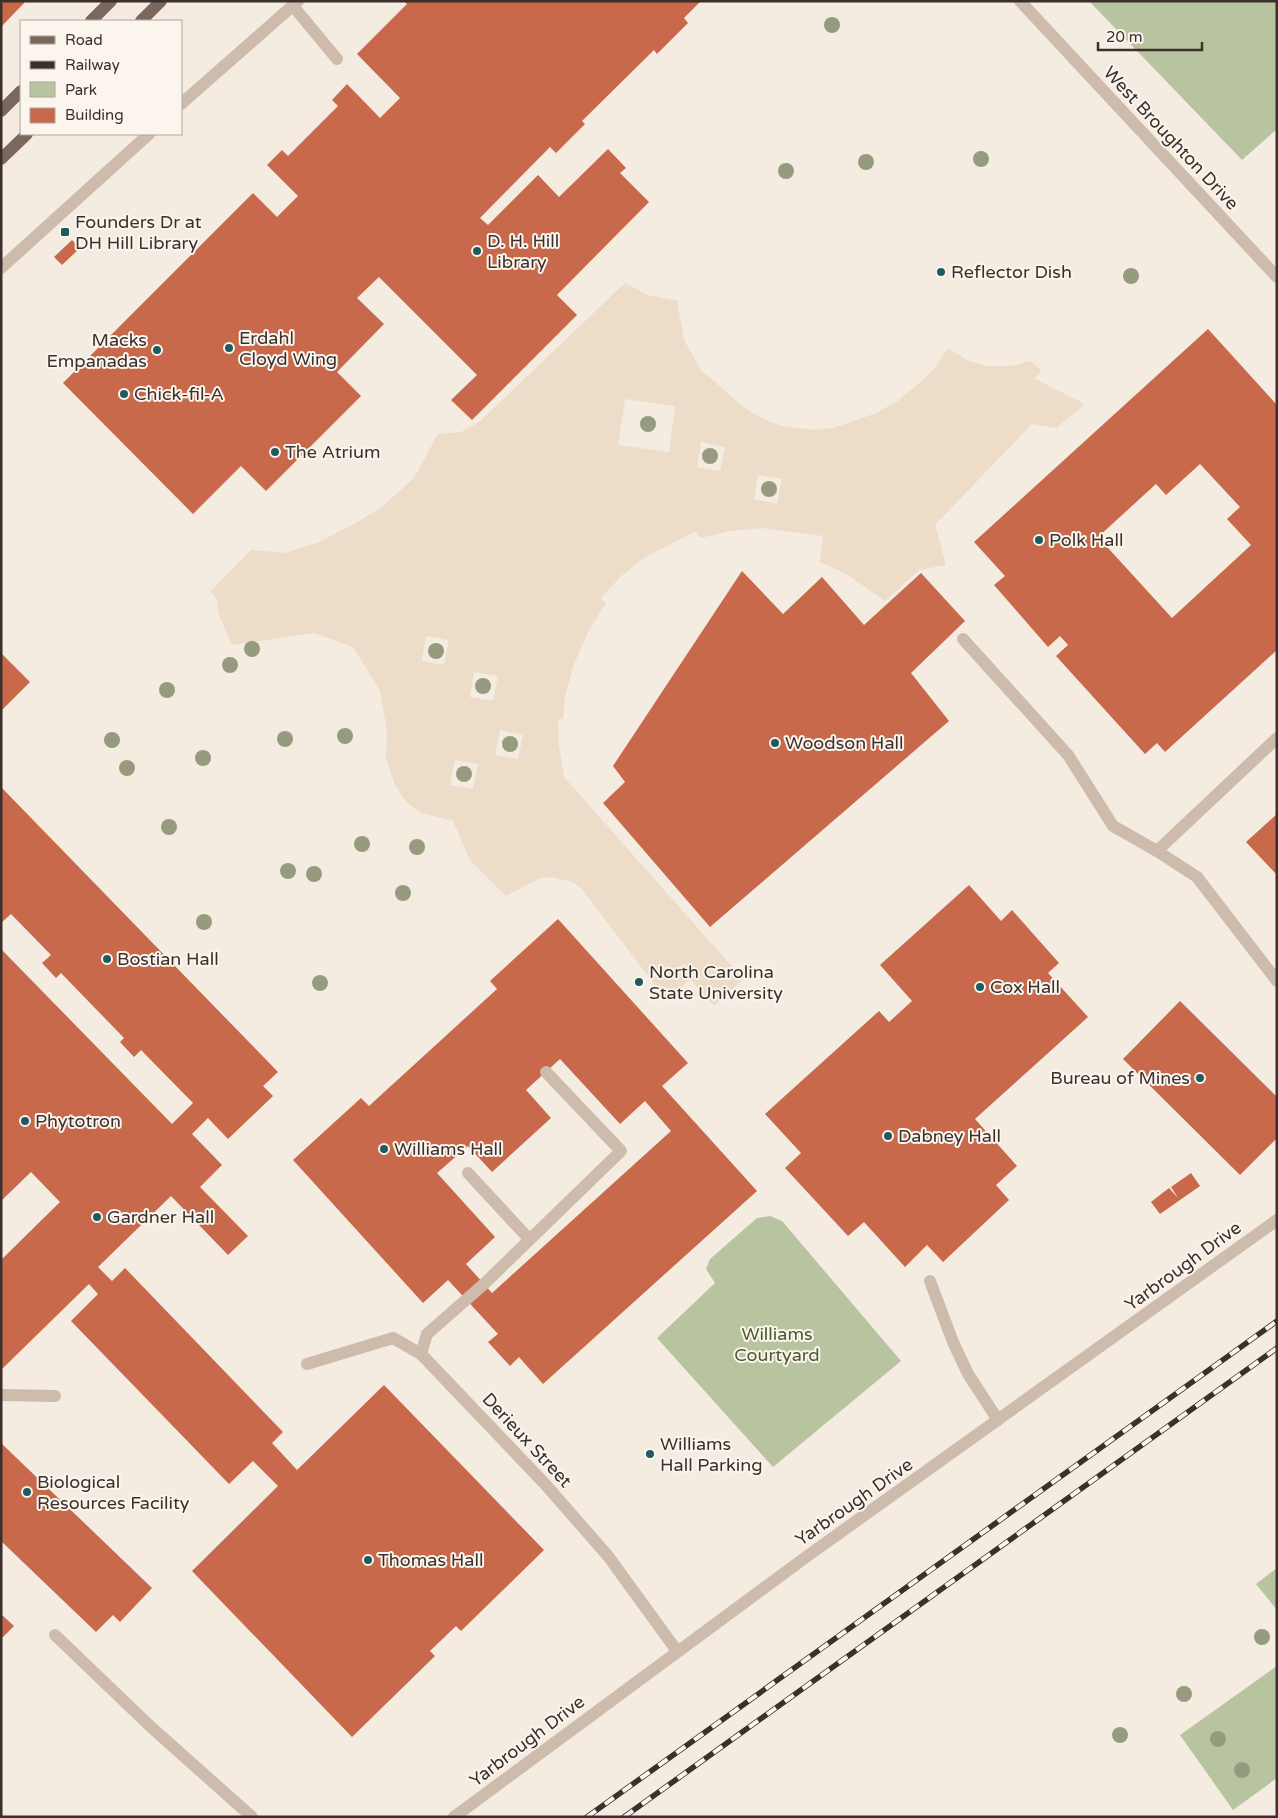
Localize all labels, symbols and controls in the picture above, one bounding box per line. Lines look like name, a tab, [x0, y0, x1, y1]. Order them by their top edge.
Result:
legend	[20, 20, 182, 135]
scale bar	[1098, 20, 1202, 52]
text: 20 m	[1106, 28, 1143, 46]
text: Road	[65, 31, 103, 49]
text: Railway	[65, 56, 120, 74]
street label: West Broughton Drive	[1099, 62, 1243, 214]
text: Park	[65, 81, 97, 99]
text: Building	[65, 106, 124, 124]
place label: Founders Dr at DH Hill Library	[75, 211, 202, 254]
marker: Founders Dr at DH Hill Library	[59, 226, 71, 238]
place label: D. H. Hill Library	[487, 230, 559, 273]
marker: D. H. Hill Library	[471, 245, 483, 257]
place label: Reflector Dish	[951, 261, 1072, 283]
marker: Reflector Dish	[935, 266, 947, 278]
place label: Erdahl Cloyd Wing	[239, 327, 337, 370]
place label: Macks Empanadas	[46, 329, 147, 372]
marker: Erdahl Cloyd Wing	[223, 342, 235, 354]
marker: Macks Empanadas	[151, 344, 163, 356]
place label: Chick-fil-A	[134, 383, 224, 405]
marker: Chick-fil-A	[118, 388, 130, 400]
place label: The Atrium	[285, 441, 380, 463]
marker: The Atrium	[269, 446, 281, 458]
place label: Polk Hall	[1049, 529, 1123, 551]
marker: Polk Hall	[1033, 534, 1045, 546]
place label: Woodson Hall	[785, 732, 904, 754]
marker: Woodson Hall	[769, 737, 781, 749]
place label: Bostian Hall	[117, 948, 219, 970]
marker: Bostian Hall	[101, 953, 113, 965]
place label: North Carolina State University	[649, 961, 783, 1004]
marker: North Carolina State University	[633, 976, 645, 988]
place label: Cox Hall	[990, 976, 1060, 998]
marker: Cox Hall	[974, 981, 986, 993]
place label: Bureau of Mines	[1050, 1067, 1190, 1089]
marker: Bureau of Mines	[1194, 1072, 1206, 1084]
place label: Phytotron	[35, 1110, 121, 1132]
marker: Phytotron	[19, 1115, 31, 1127]
place label: Dabney Hall	[898, 1125, 1001, 1147]
marker: Dabney Hall	[882, 1130, 894, 1142]
place label: Williams Hall	[394, 1138, 503, 1160]
marker: Williams Hall	[378, 1143, 390, 1155]
place label: Gardner Hall	[107, 1206, 214, 1228]
marker: Gardner Hall	[91, 1211, 103, 1223]
street label: Yarbrough Drive	[1121, 1216, 1245, 1316]
park label: Williams Courtyard	[734, 1323, 820, 1366]
street label: Derieux Street	[478, 1388, 577, 1492]
place label: Williams Hall Parking	[660, 1433, 763, 1476]
marker: Williams Hall Parking	[644, 1448, 656, 1460]
street label: Yarbrough Drive	[791, 1453, 917, 1551]
place label: Biological Resources Facility	[37, 1471, 190, 1514]
marker: Biological Resources Facility	[21, 1486, 33, 1498]
place label: Thomas Hall	[378, 1549, 483, 1571]
marker: Thomas Hall	[362, 1554, 374, 1566]
street label: Yarbrough Drive	[465, 1691, 589, 1791]

